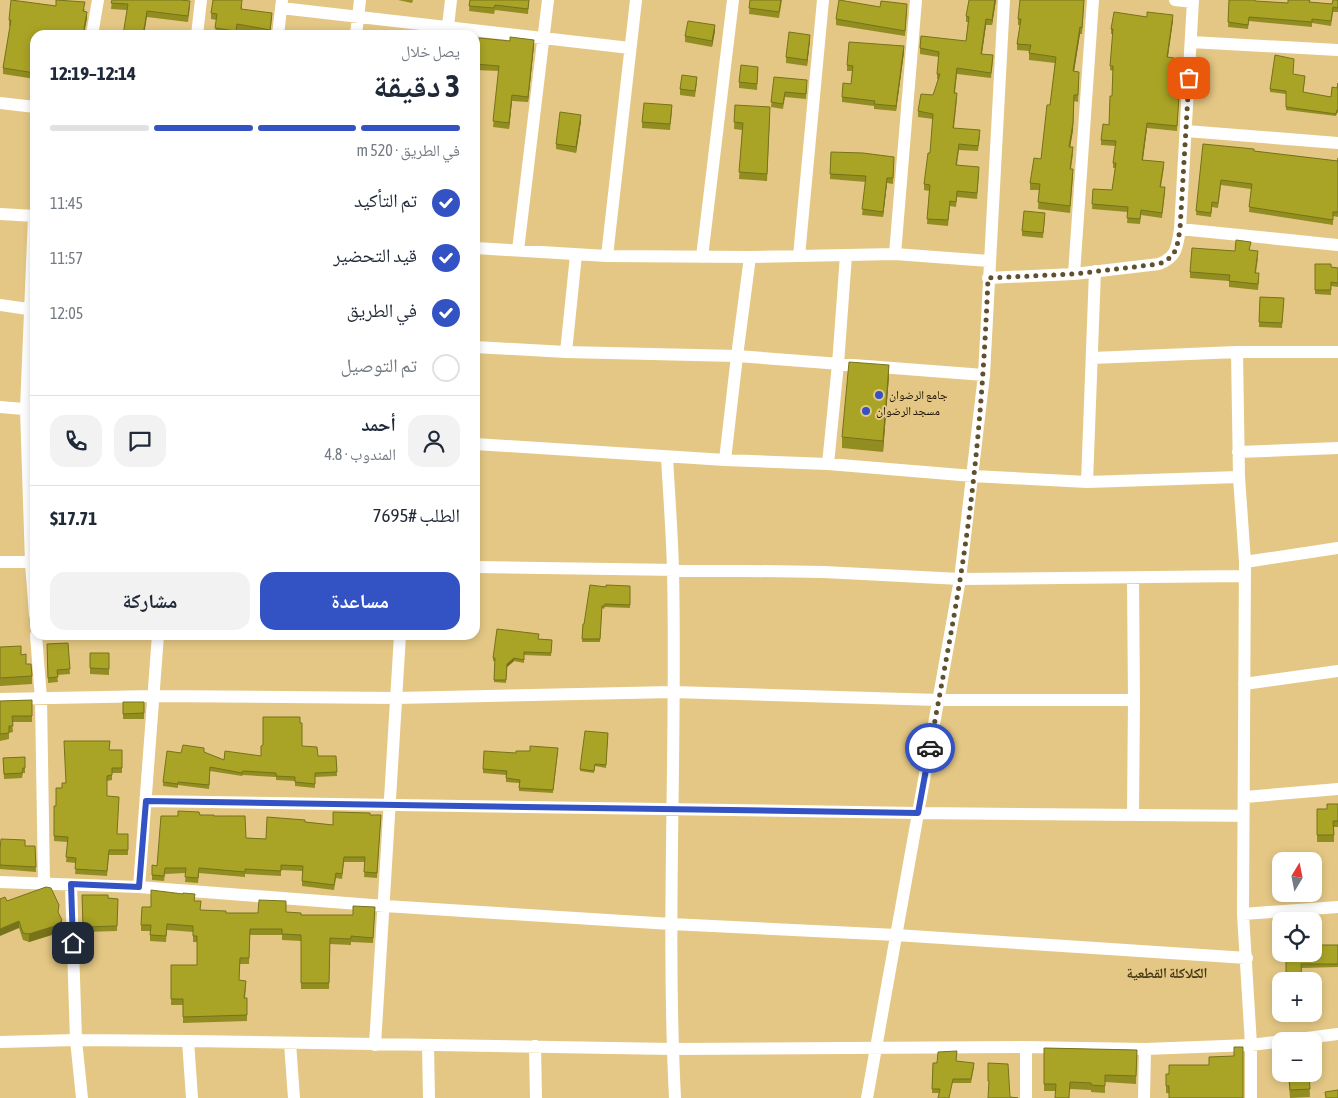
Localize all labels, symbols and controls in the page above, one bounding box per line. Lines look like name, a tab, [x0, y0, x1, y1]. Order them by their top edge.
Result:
text: يصل خلال	[401, 42, 460, 60]
pin	[1168, 57, 1210, 99]
text: 12:14–12:19	[50, 62, 136, 84]
icon: bag	[1175, 64, 1203, 92]
text: 3 دقيقة	[373, 67, 460, 104]
text: في الطريق · 520 m	[357, 141, 460, 159]
text: تم التأكيد	[354, 189, 417, 211]
icon: check	[432, 189, 460, 217]
text: 11:45	[50, 194, 83, 212]
text: قيد التحضير	[333, 244, 417, 266]
icon: check	[432, 244, 460, 272]
text: 11:57	[50, 249, 83, 267]
text: في الطريق	[346, 299, 417, 321]
icon: check	[432, 299, 460, 327]
text: 12:05	[50, 304, 83, 322]
text: تم التوصيل	[341, 354, 417, 376]
place label: جامع الرضوان	[889, 388, 948, 402]
marker: جامع الرضوان	[873, 389, 885, 401]
place label: مسجد الرضوان	[876, 404, 940, 418]
marker: مسجد الرضوان	[860, 405, 872, 417]
text: أحمد	[361, 413, 396, 435]
button: phone	[50, 415, 102, 467]
button: chat	[114, 415, 166, 467]
button: person	[408, 415, 460, 467]
text: المندوب · 4.8	[324, 445, 396, 463]
text: الطلب #7695	[373, 504, 460, 526]
text: $17.71	[50, 507, 97, 529]
button: مشاركة	[50, 572, 250, 630]
button: مساعدة	[260, 572, 460, 630]
courier	[905, 723, 955, 773]
icon: car	[916, 734, 944, 762]
north arrow	[1272, 852, 1322, 902]
map controls	[1272, 852, 1322, 1082]
button: locate	[1272, 912, 1322, 962]
pin	[52, 922, 94, 964]
icon: home	[59, 929, 87, 957]
district label: الكلاكلة القطعية	[1127, 965, 1208, 981]
button: +	[1272, 972, 1322, 1022]
button: −	[1272, 1032, 1322, 1082]

